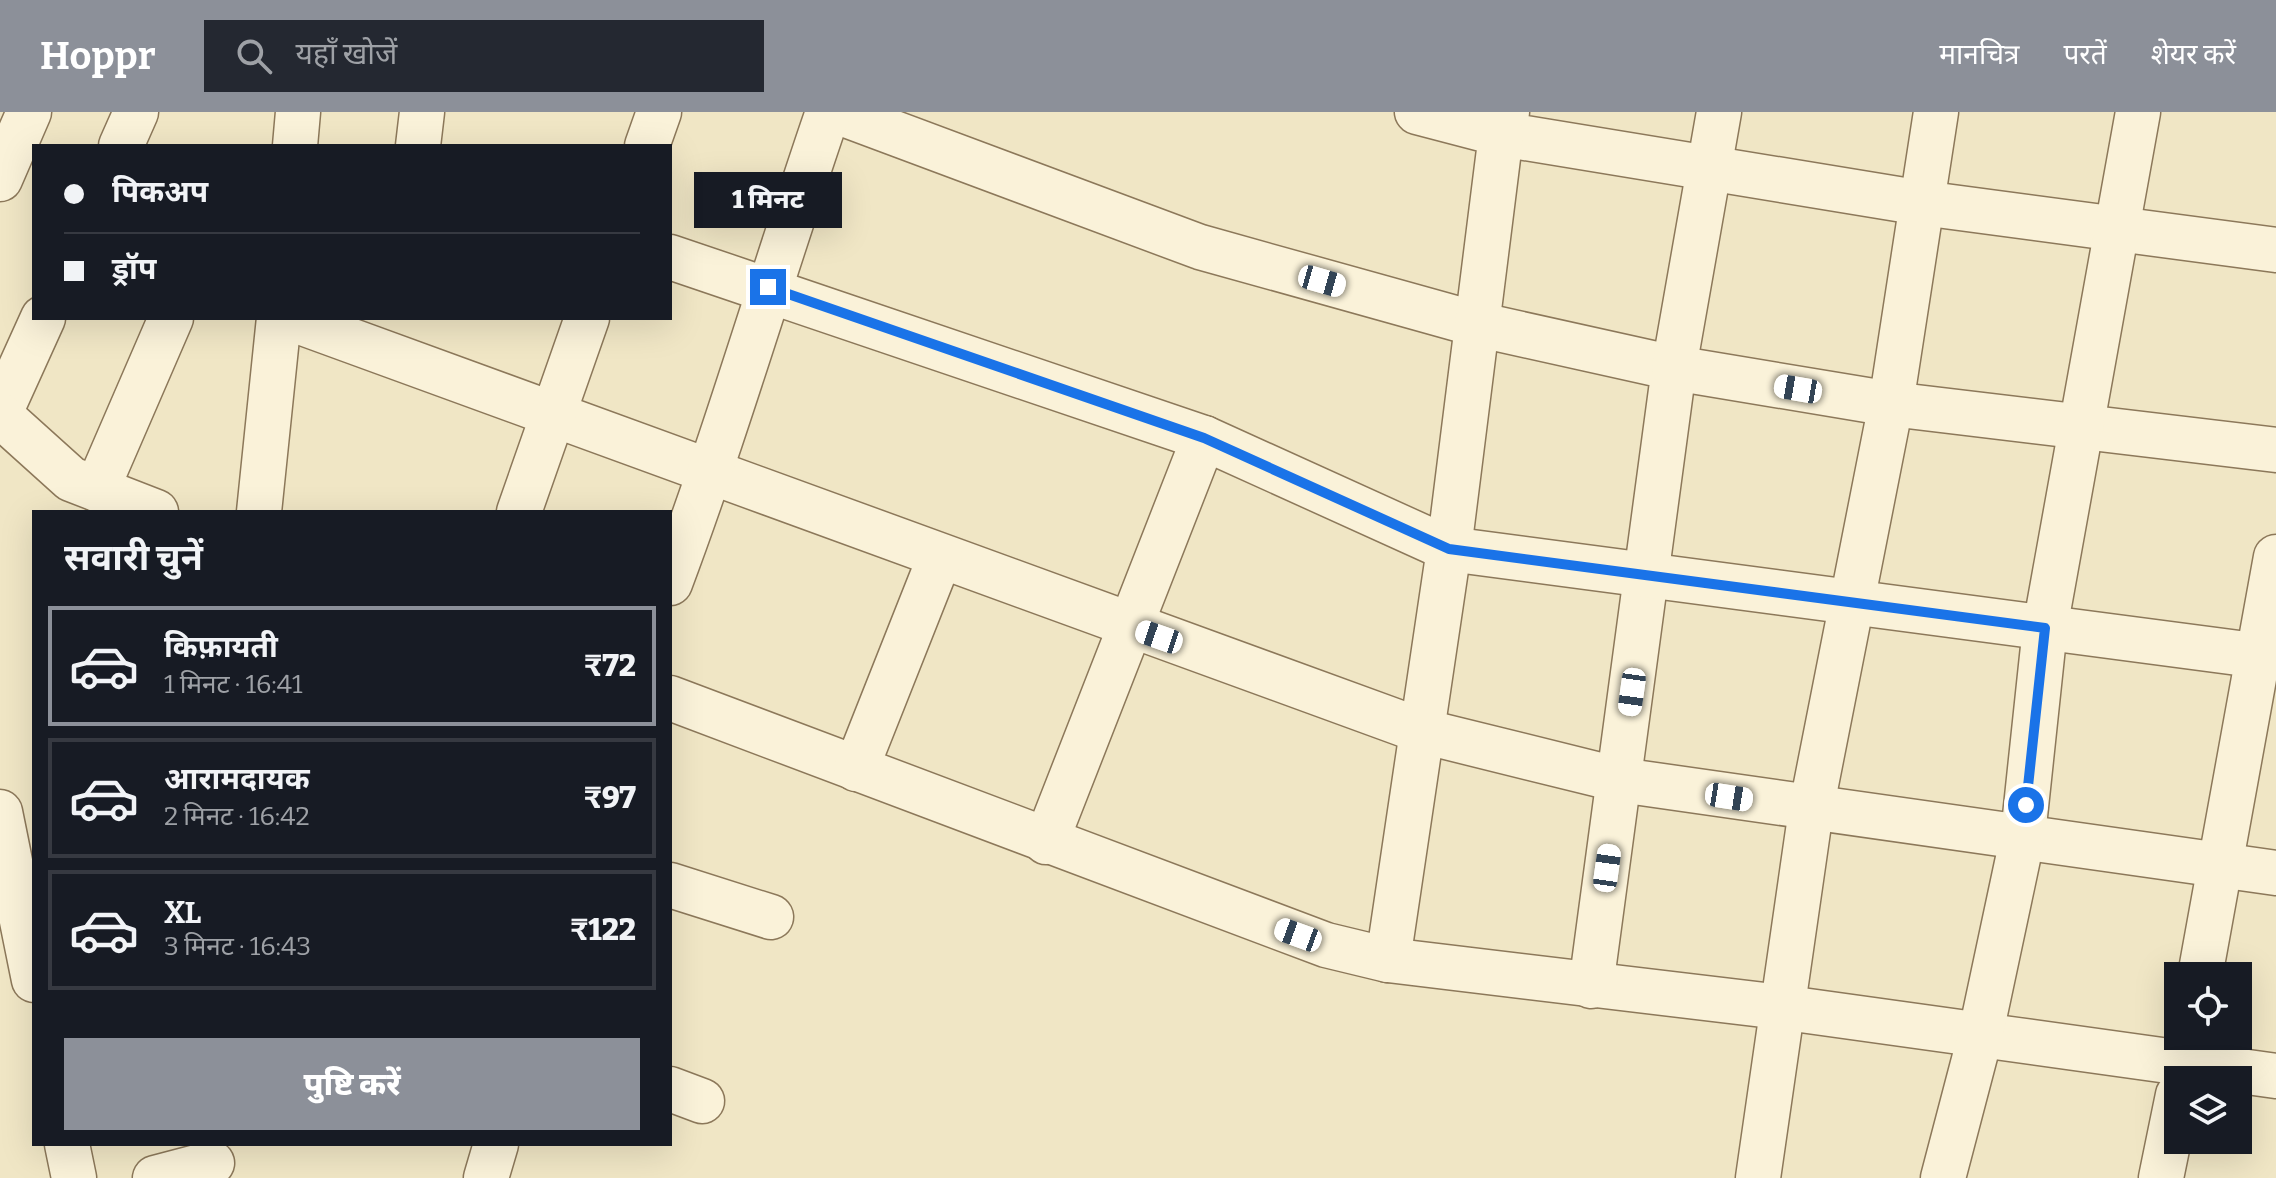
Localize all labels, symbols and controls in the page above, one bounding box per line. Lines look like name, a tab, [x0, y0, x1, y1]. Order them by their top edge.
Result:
search box	[204, 20, 764, 92]
text: Hoppr	[40, 33, 156, 79]
icon: search	[232, 34, 276, 78]
text: यहाँ खोजें	[296, 36, 397, 72]
text: मानचित्र	[1939, 38, 2019, 71]
text: परतें	[2063, 38, 2107, 71]
text: शेयर करें	[2151, 38, 2236, 71]
callout: 1 मिनट	[694, 171, 842, 227]
text: पिकअप	[112, 174, 208, 210]
text: 1 मिनट	[732, 184, 804, 215]
text: ड्रॉप	[112, 251, 156, 287]
car	[1296, 263, 1348, 299]
route end	[750, 269, 786, 305]
car	[1772, 373, 1824, 405]
text: सवारी चुनें	[64, 536, 203, 580]
car	[1132, 618, 1186, 656]
text: किफ़ायती	[164, 629, 278, 665]
icon: car	[68, 630, 140, 702]
text: ₹72	[584, 648, 636, 684]
car	[1617, 667, 1647, 717]
text: 1 मिनट · 16:41	[164, 669, 303, 700]
text: आरामदायक	[164, 761, 310, 797]
icon: car	[68, 762, 140, 834]
text: ₹97	[584, 780, 636, 816]
car	[1703, 781, 1755, 813]
route start	[2008, 787, 2044, 823]
text: 2 मिनट · 16:42	[164, 801, 310, 832]
car	[1592, 843, 1622, 893]
icon: car	[68, 894, 140, 966]
text: XL	[164, 895, 201, 931]
text: ₹122	[570, 912, 636, 948]
car	[1271, 916, 1325, 954]
text: 3 मिनट · 16:43	[164, 931, 311, 962]
map controls	[2164, 962, 2252, 1154]
button: locate	[2164, 962, 2252, 1050]
button: पुष्टि करें	[64, 1038, 640, 1130]
button: layers	[2164, 1066, 2252, 1154]

